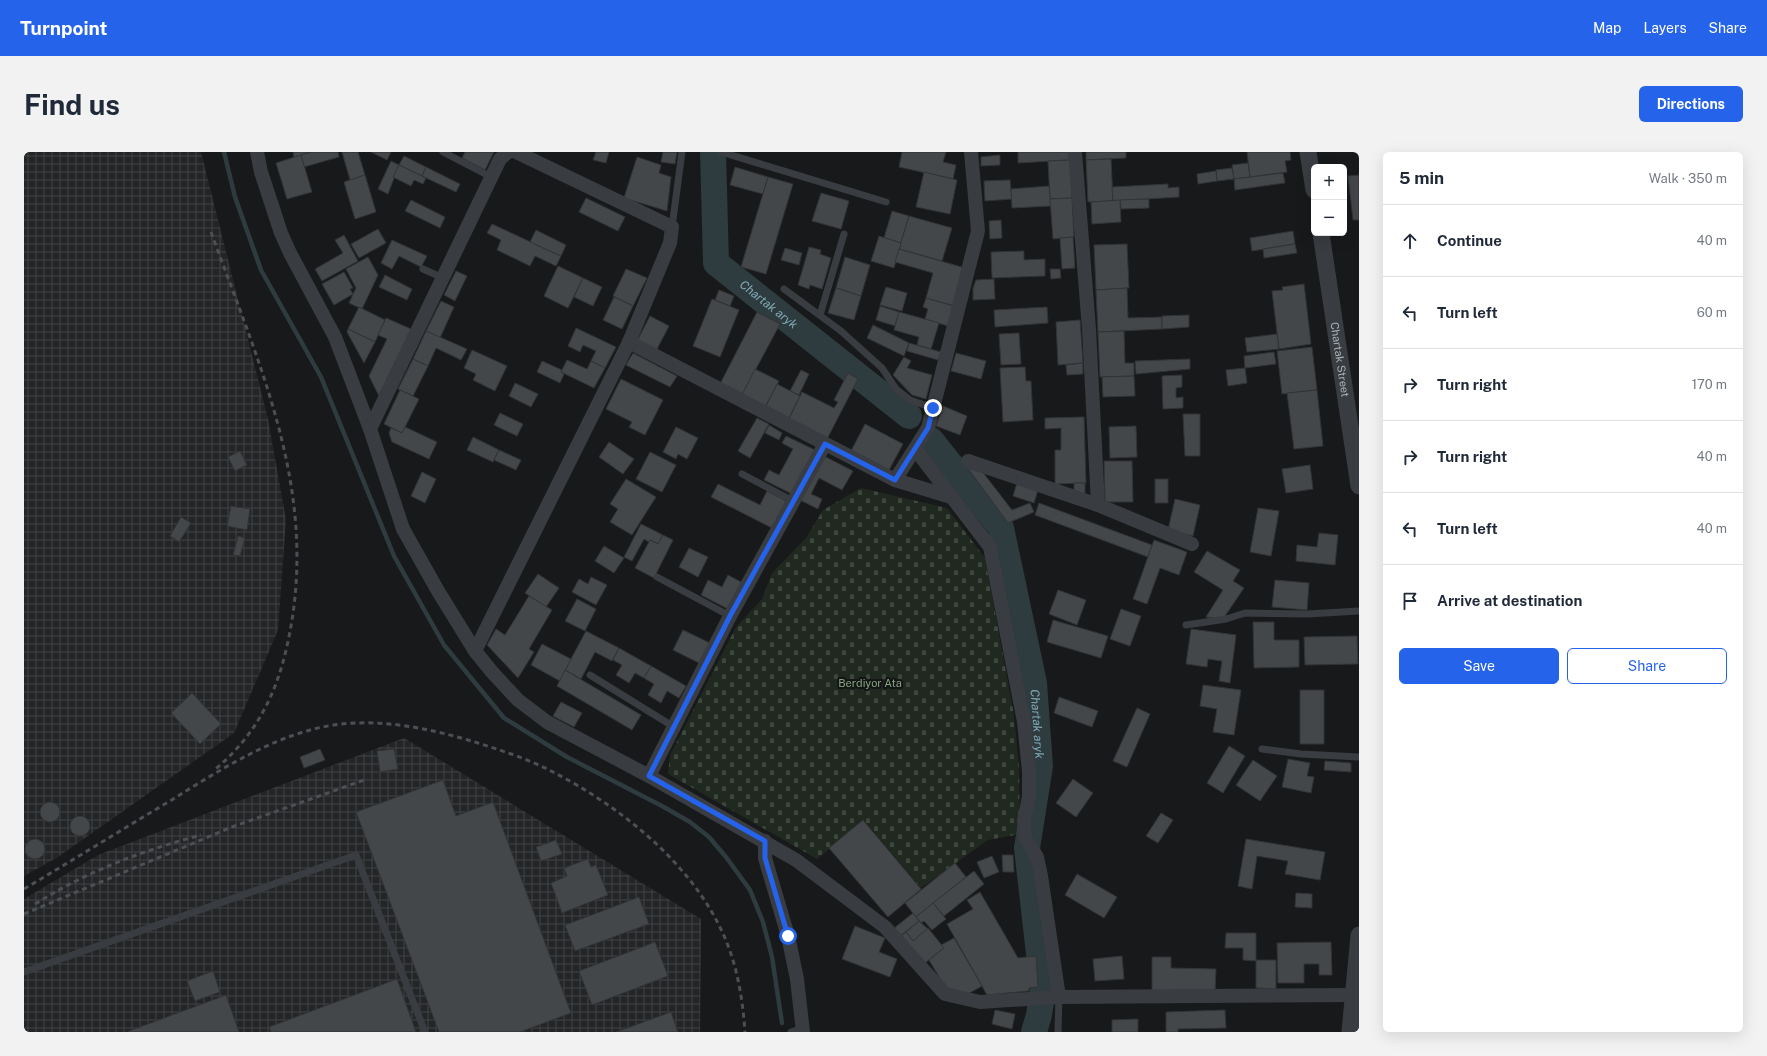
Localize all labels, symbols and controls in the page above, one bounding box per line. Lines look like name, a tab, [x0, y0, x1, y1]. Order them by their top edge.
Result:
text: Turnpoint	[20, 17, 107, 39]
text: Map	[1593, 20, 1621, 36]
text: Layers	[1643, 20, 1687, 36]
text: Share	[1709, 20, 1747, 36]
button: Directions	[1639, 86, 1743, 122]
text: Find us	[24, 88, 120, 121]
map controls	[1311, 164, 1347, 236]
button: +	[1311, 164, 1347, 200]
text: 5 min	[1399, 168, 1444, 188]
text: Walk · 350 m	[1649, 171, 1727, 186]
button: −	[1311, 200, 1347, 236]
icon: ahead	[1399, 230, 1421, 252]
text: Continue	[1437, 232, 1502, 249]
text: 40 m	[1696, 233, 1727, 248]
water label: Chartak aryk	[737, 278, 800, 332]
icon: left	[1399, 302, 1421, 324]
text: Turn left	[1437, 304, 1498, 321]
text: 60 m	[1697, 305, 1727, 320]
street label: Chartak Street	[1328, 321, 1352, 398]
icon: right	[1399, 374, 1421, 396]
text: Turn right	[1437, 376, 1507, 393]
text: 170 m	[1692, 377, 1727, 392]
route end	[924, 399, 942, 417]
icon: right	[1399, 446, 1421, 468]
text: Turn right	[1437, 448, 1507, 465]
text: 40 m	[1696, 449, 1727, 464]
icon: left	[1399, 518, 1421, 540]
text: Turn left	[1437, 520, 1498, 537]
text: 40 m	[1696, 521, 1727, 536]
icon: arrive	[1399, 590, 1421, 612]
text: Arrive at destination	[1437, 592, 1582, 609]
button: Save	[1399, 648, 1559, 684]
button: Share	[1567, 648, 1727, 684]
park label: Berdiyor Ata	[838, 677, 902, 689]
water label: Chartak aryk	[1027, 689, 1046, 760]
route start	[779, 927, 797, 945]

